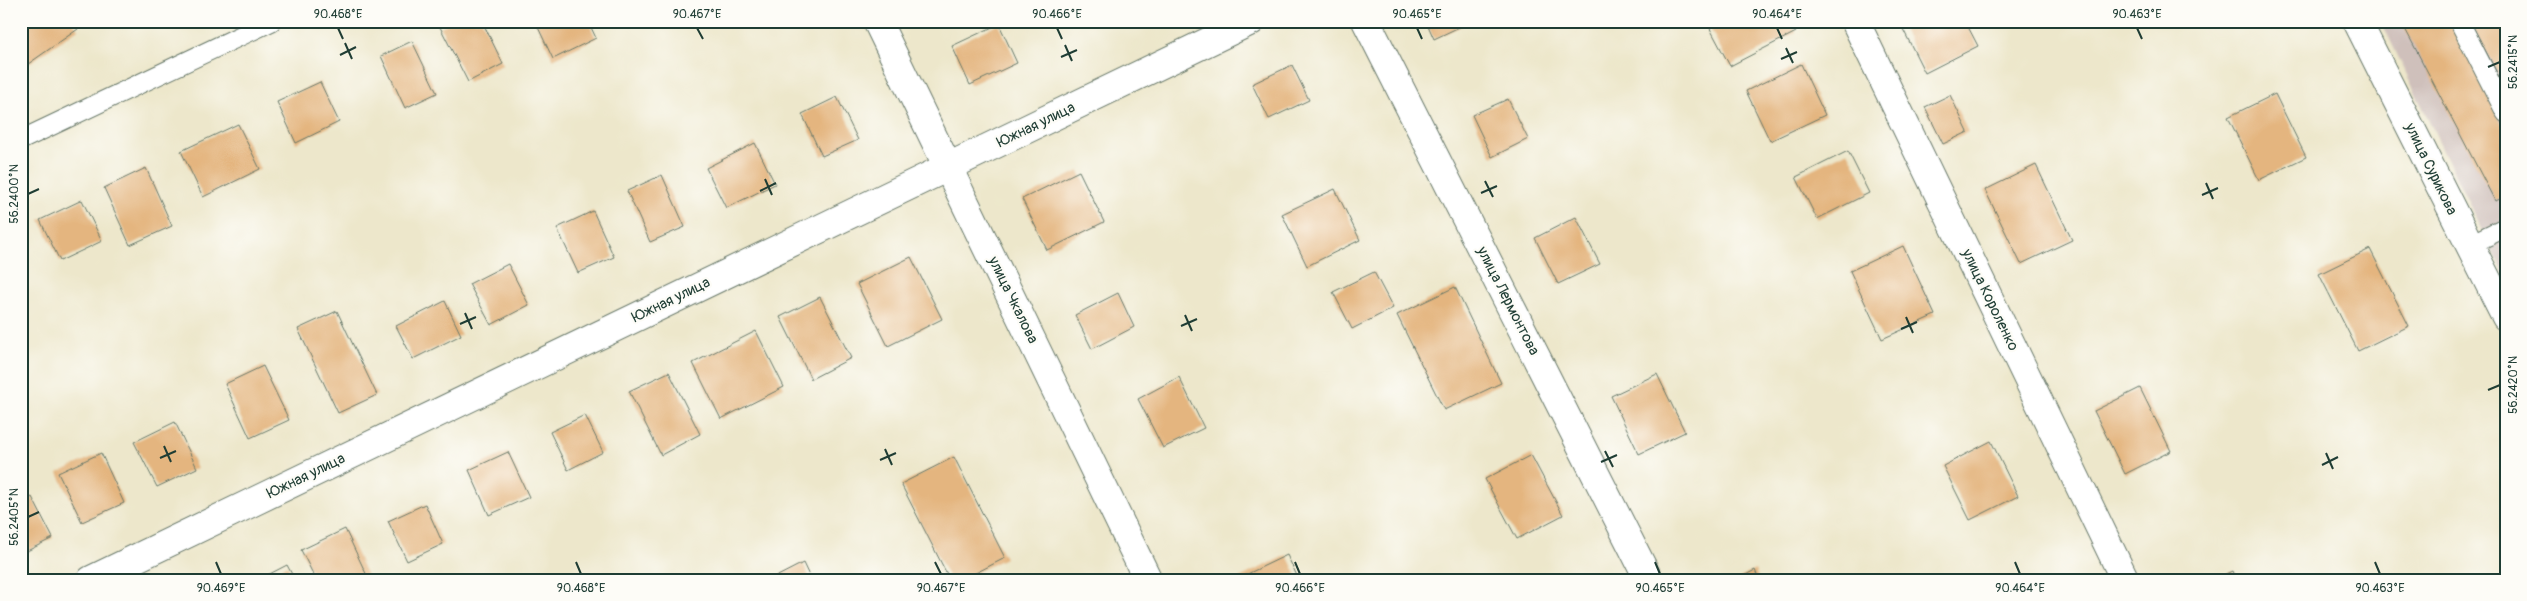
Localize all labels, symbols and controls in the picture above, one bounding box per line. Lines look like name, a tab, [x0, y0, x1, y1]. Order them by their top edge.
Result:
text: 90.468°E	[314, 7, 362, 22]
text: 90.467°E	[673, 7, 721, 22]
text: 90.466°E	[1032, 7, 1082, 22]
text: 90.465°E	[1393, 7, 1441, 22]
text: 90.464°E	[1752, 7, 1802, 22]
text: 90.463°E	[2112, 7, 2162, 22]
text: 56.2415°N	[2506, 35, 2521, 89]
street label: Южная улица	[994, 98, 1078, 152]
street label: улица Сурикова	[2400, 119, 2462, 218]
text: 56.2400°N	[7, 164, 22, 224]
street label: улица Лермонтова	[1472, 243, 1544, 359]
street label: улица Короленко	[1957, 245, 2023, 354]
street label: улица Чкалова	[983, 252, 1042, 347]
street label: Южная улица	[629, 273, 713, 327]
text: 56.2420°N	[2506, 356, 2521, 414]
street label: Южная улица	[264, 449, 348, 503]
text: 56.2405°N	[7, 488, 22, 546]
text: 90.469°E	[197, 581, 245, 596]
text: 90.468°E	[557, 581, 605, 596]
text: 90.467°E	[917, 581, 965, 596]
text: 90.466°E	[1275, 581, 1325, 596]
text: 90.465°E	[1636, 581, 1684, 596]
text: 90.464°E	[1995, 581, 2045, 596]
text: 90.463°E	[2355, 581, 2405, 596]

